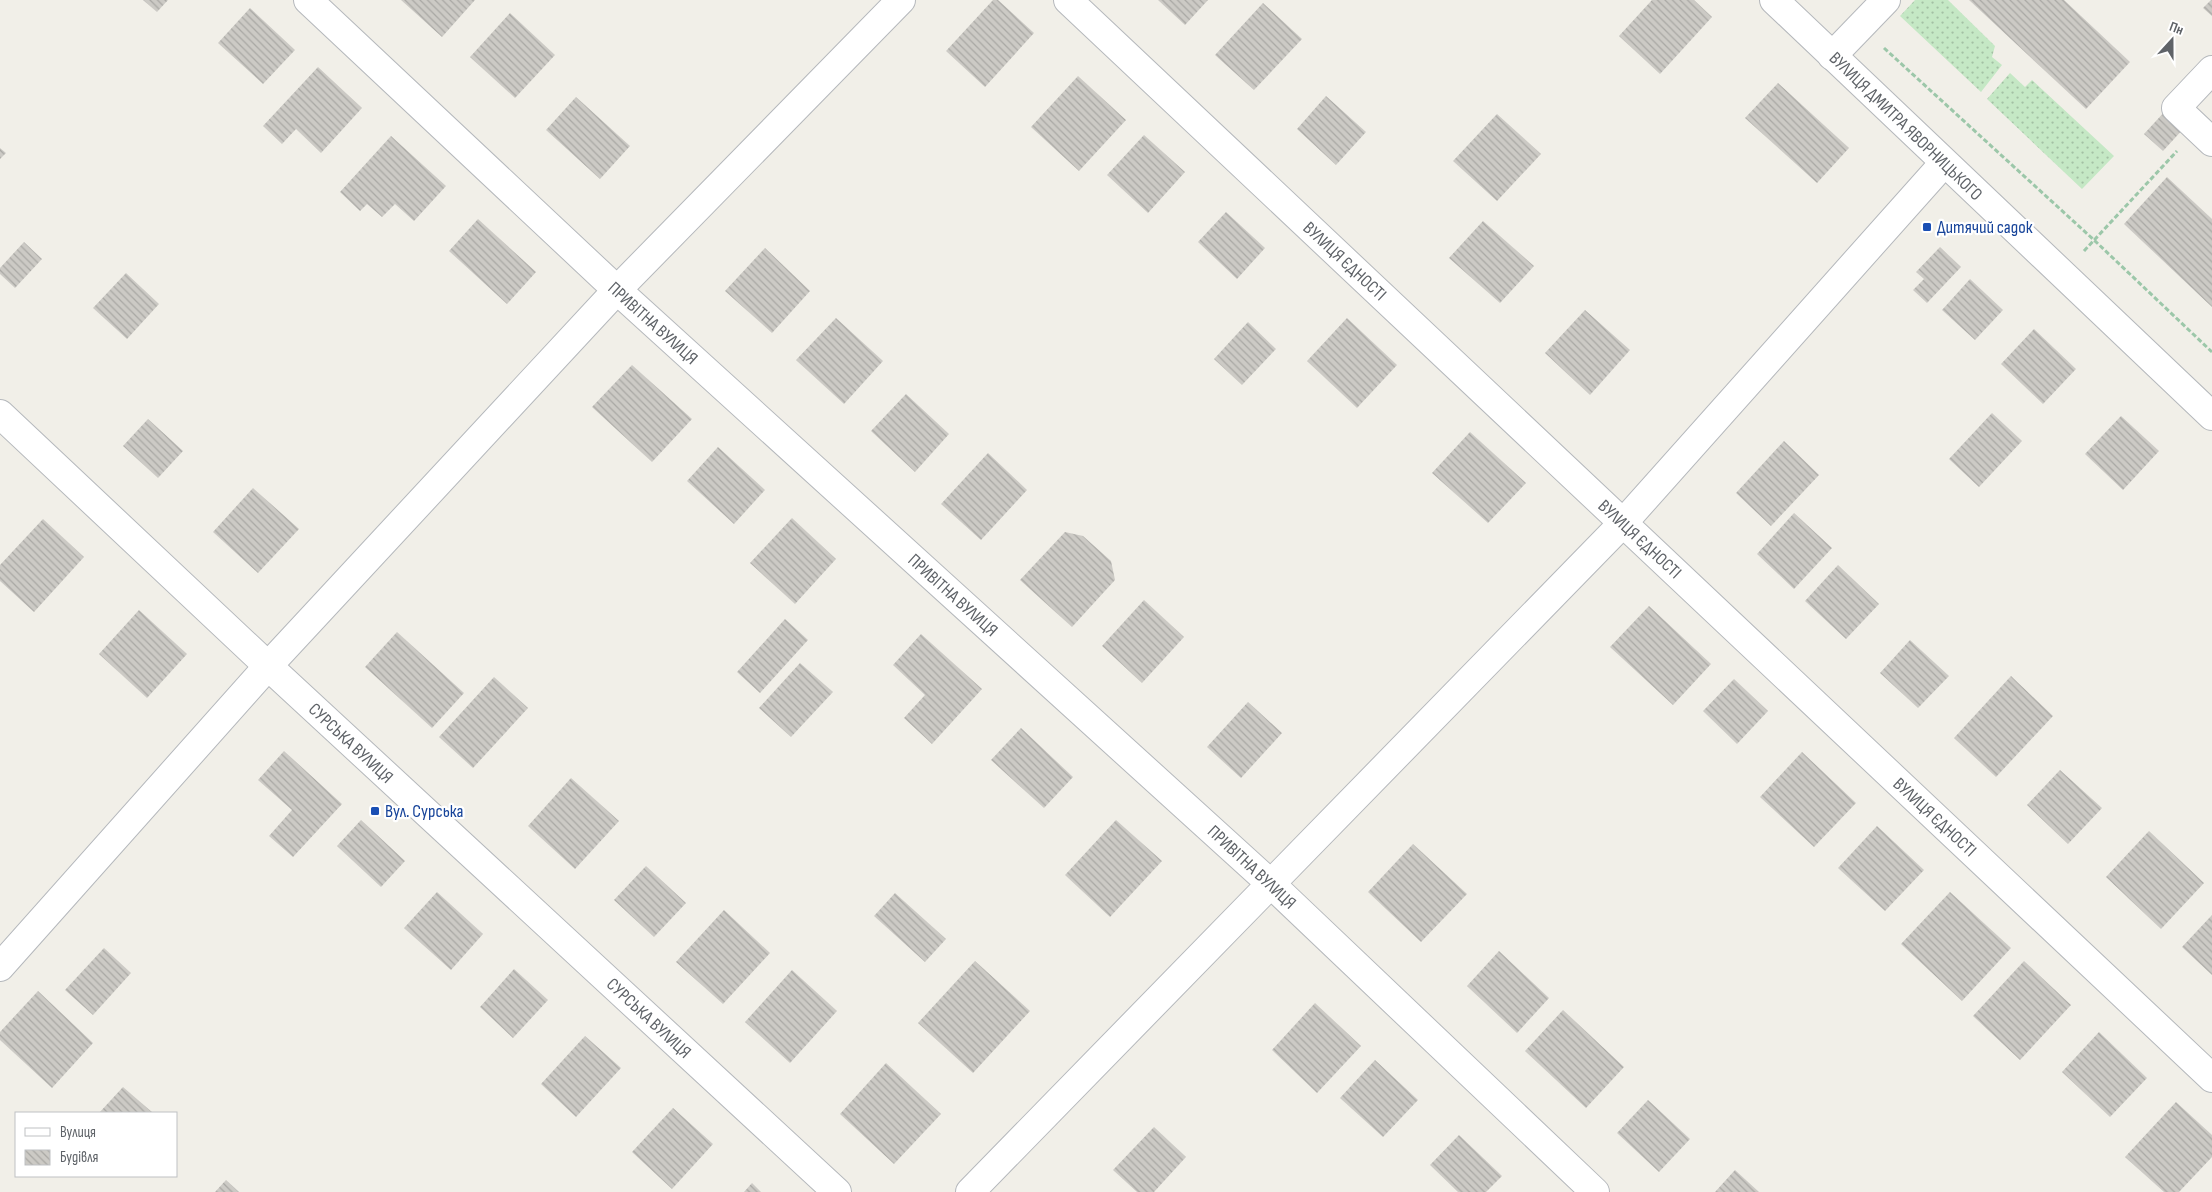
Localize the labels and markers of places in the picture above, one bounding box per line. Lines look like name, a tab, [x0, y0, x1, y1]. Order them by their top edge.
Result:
place label: Дитячий садок	[1937, 217, 2033, 238]
marker: Дитячий садок	[1921, 221, 1933, 233]
place label: Вул. Сурська	[385, 801, 464, 822]
marker: Вул. Сурська	[369, 805, 381, 817]

